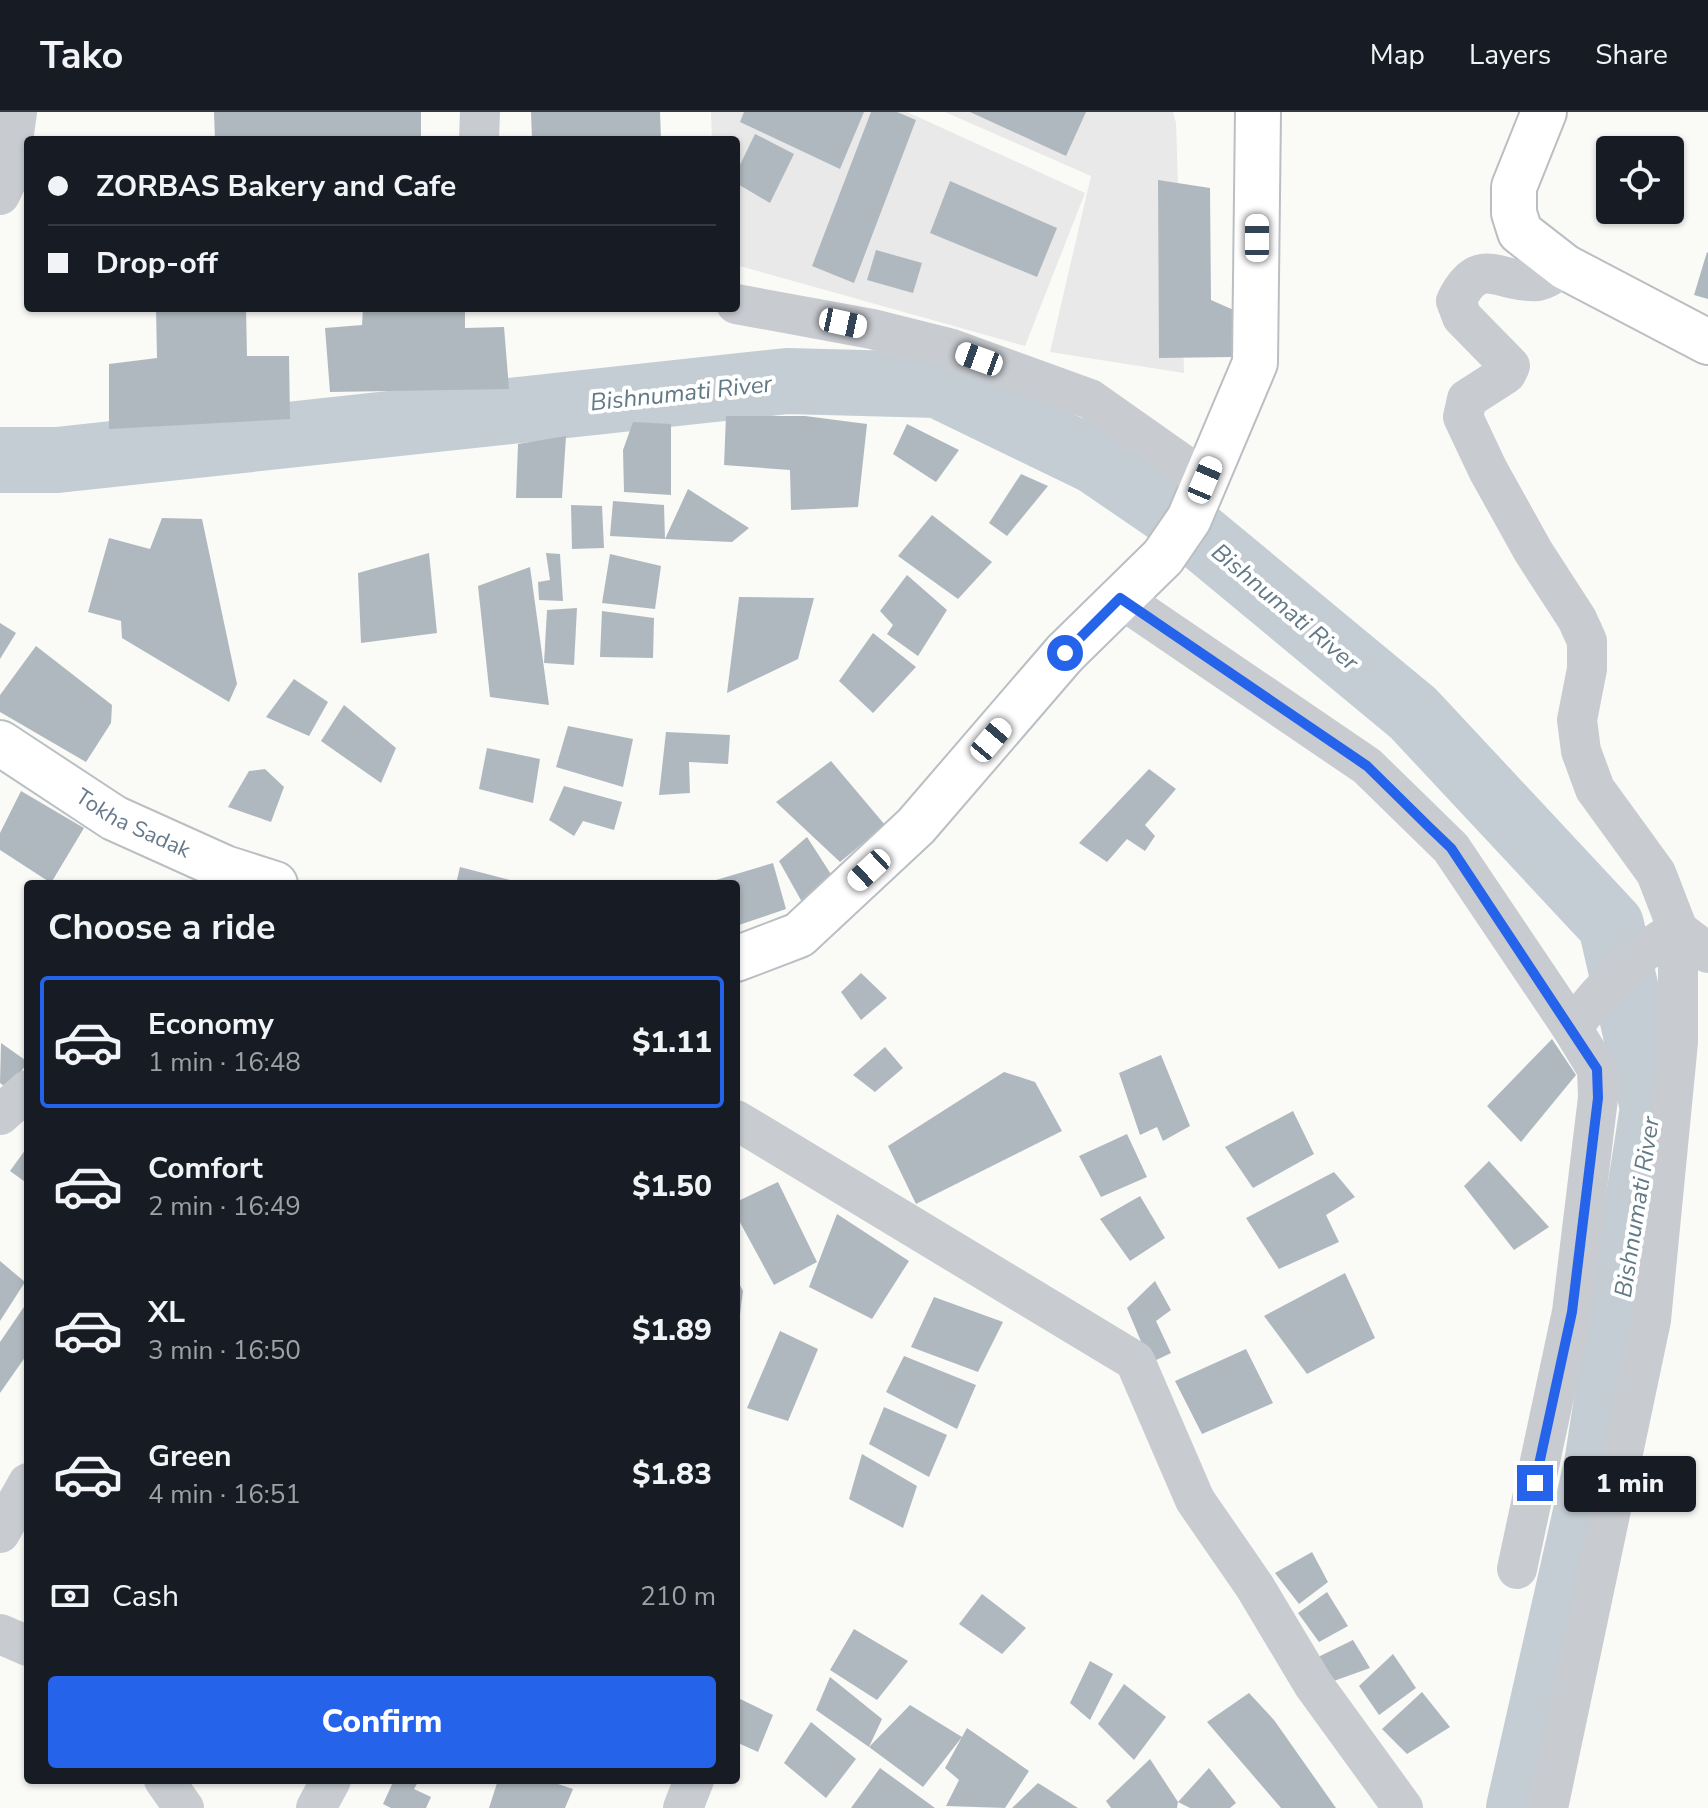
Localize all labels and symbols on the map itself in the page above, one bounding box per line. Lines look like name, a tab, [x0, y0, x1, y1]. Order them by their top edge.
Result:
car	[1245, 214, 1269, 262]
car	[817, 306, 869, 340]
car	[952, 340, 1006, 378]
water label: Bishnumati River	[589, 367, 775, 418]
car	[1185, 453, 1225, 507]
water label: Bishnumati River	[1205, 536, 1366, 679]
route start	[1047, 635, 1083, 671]
car	[966, 714, 1016, 766]
street label: Tokha Sadak	[70, 782, 196, 866]
car	[843, 845, 895, 895]
water label: Bishnumati River	[1607, 1113, 1667, 1300]
callout: 1 min	[1563, 1455, 1695, 1511]
route end	[1517, 1465, 1553, 1501]

